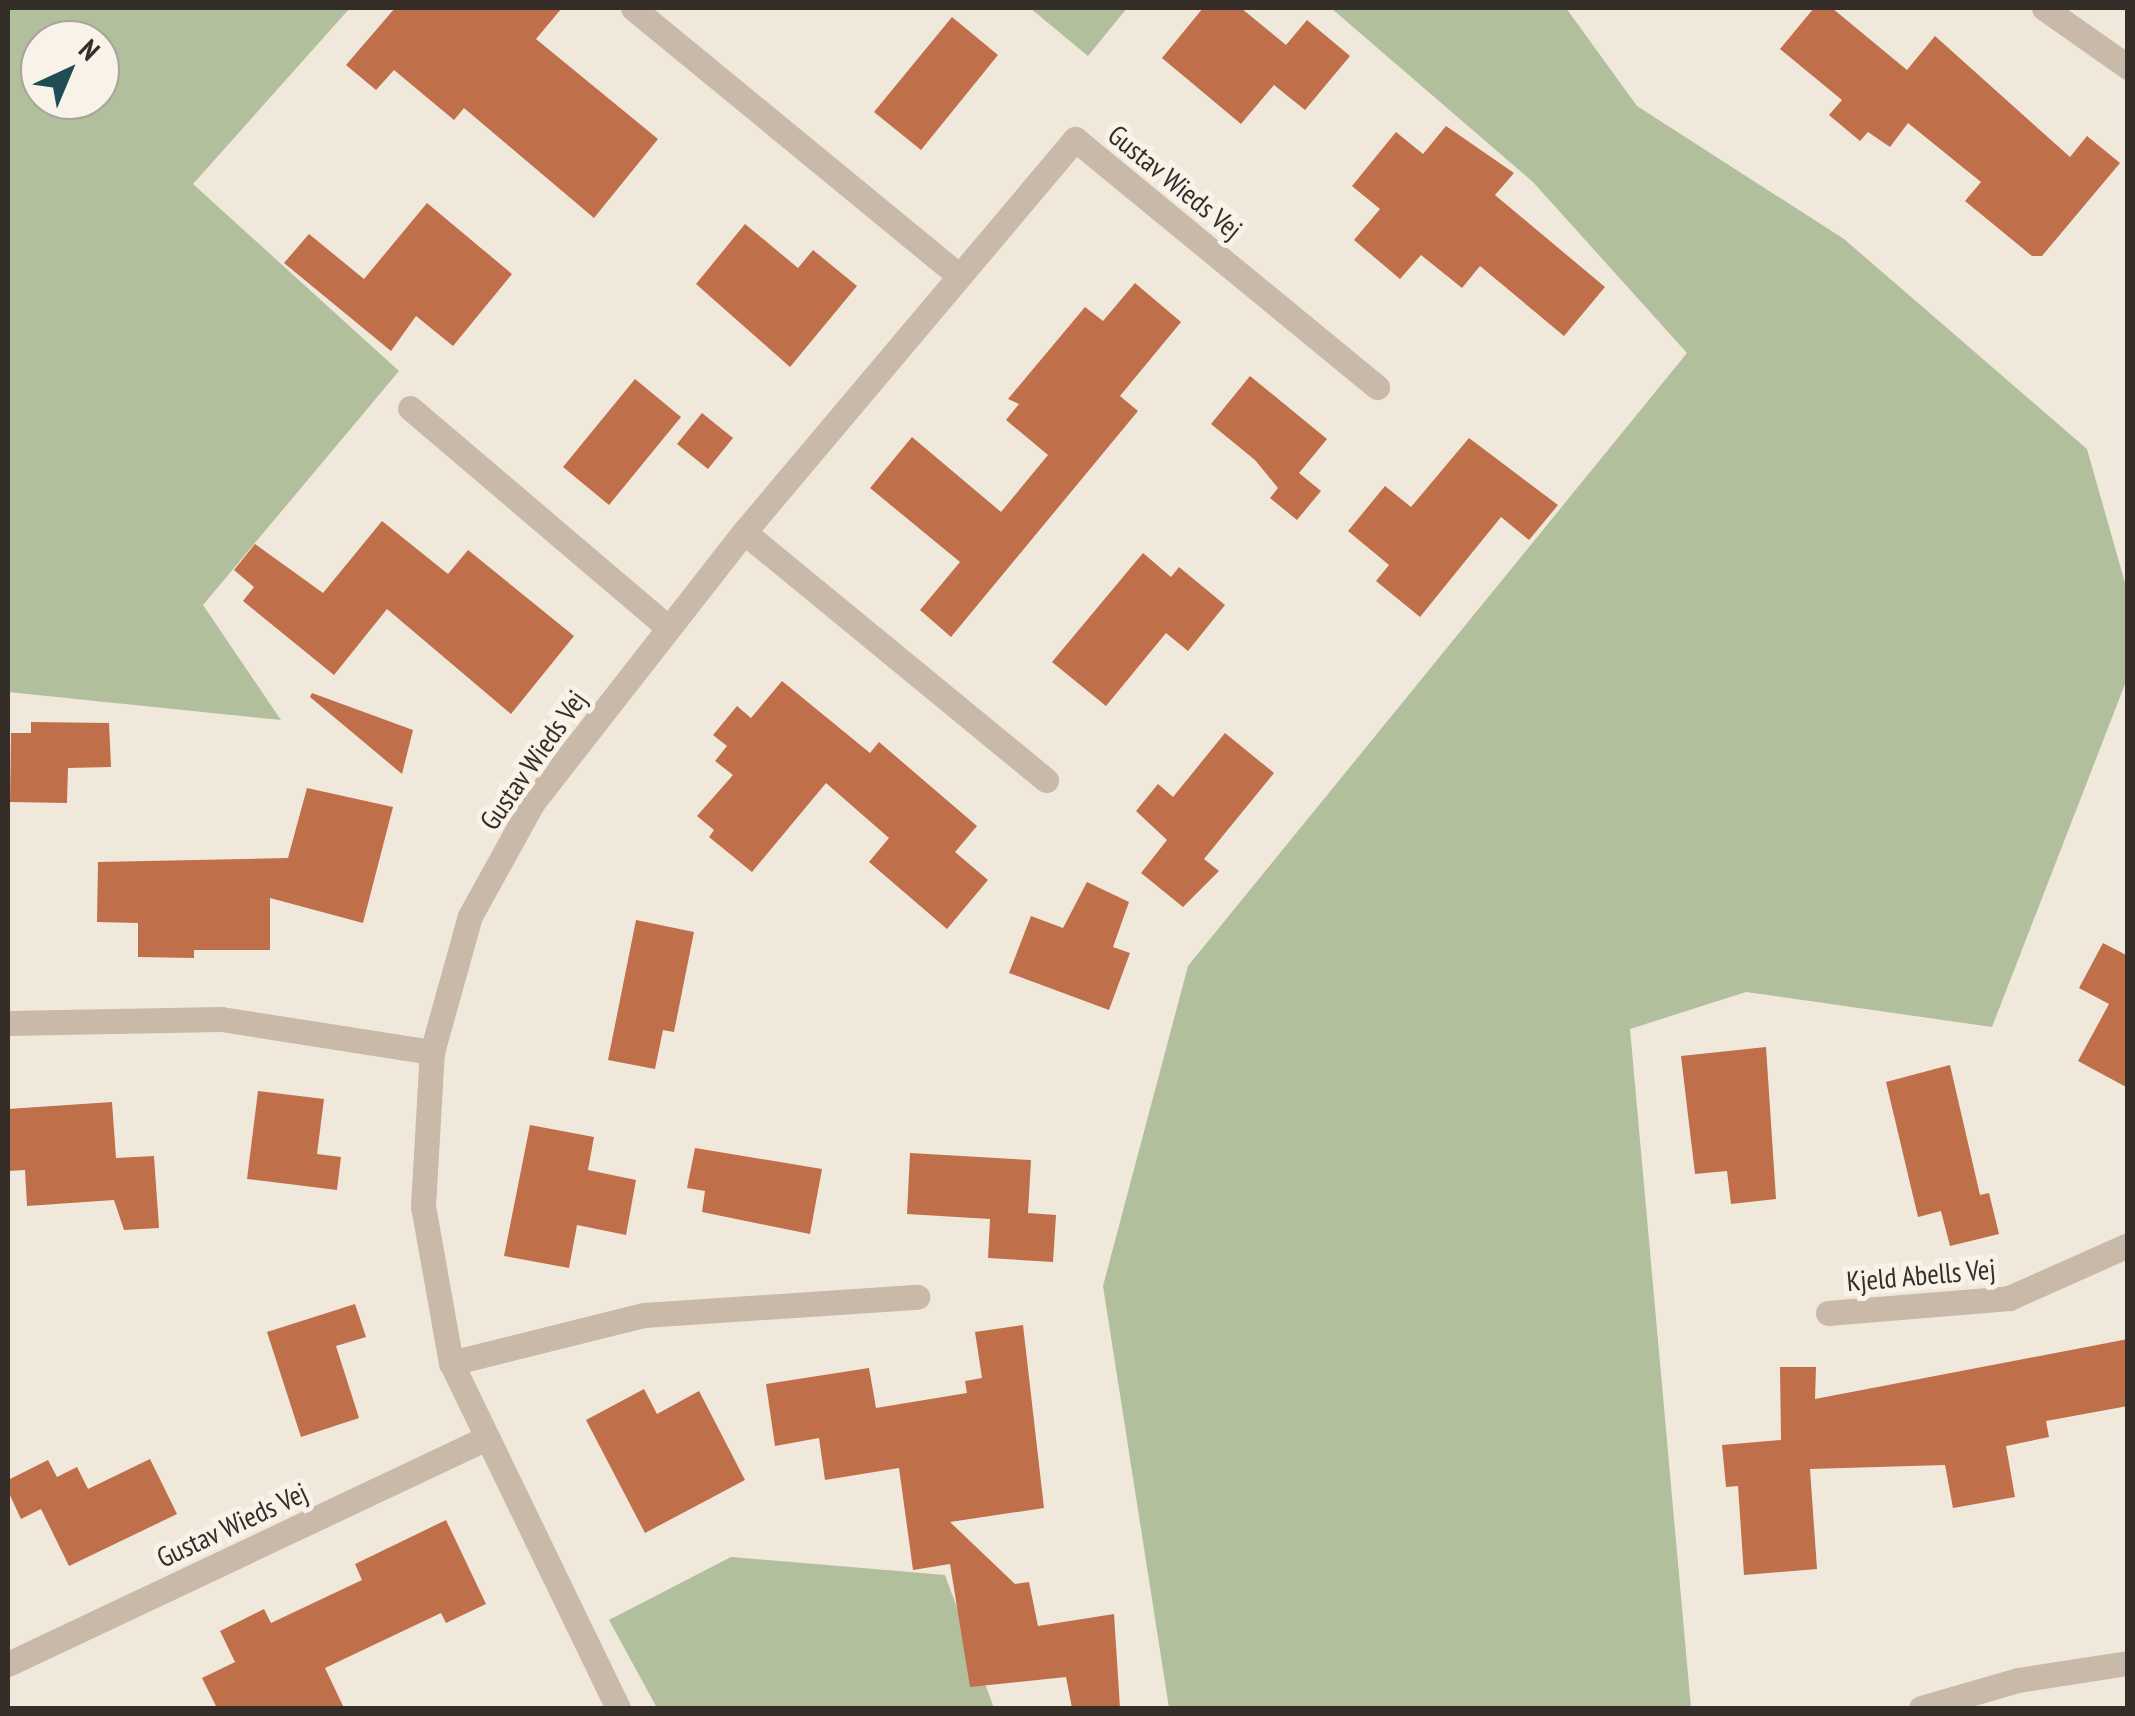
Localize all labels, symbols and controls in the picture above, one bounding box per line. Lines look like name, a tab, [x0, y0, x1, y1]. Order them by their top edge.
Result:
north arrow	[20, 20, 120, 120]
text: N	[72, 31, 108, 68]
street label: Gustav Wieds Vej	[1101, 117, 1249, 247]
street label: Gustav Wieds Vej	[472, 683, 594, 837]
street label: Kjeld Abells Vej	[1845, 1252, 1997, 1298]
street label: Gustav Wieds Vej	[150, 1475, 314, 1575]

